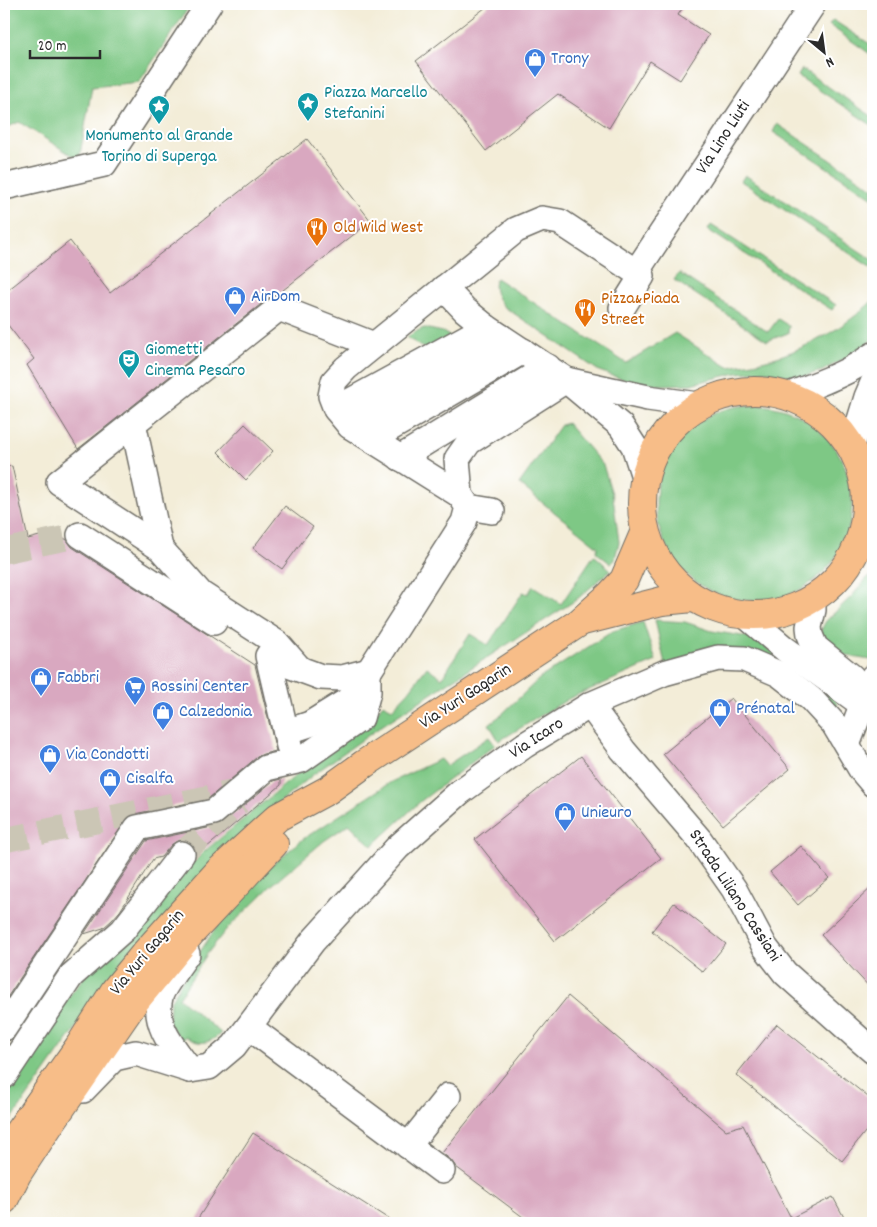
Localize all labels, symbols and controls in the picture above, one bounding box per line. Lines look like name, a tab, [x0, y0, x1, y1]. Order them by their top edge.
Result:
scale bar	[30, 28, 100, 60]
north arrow	[800, 28, 850, 78]
text: 20 m	[38, 36, 66, 58]
shop icon: Trony	[523, 47, 547, 78]
place label: Trony	[551, 47, 589, 72]
text: N	[821, 51, 837, 72]
place label: Piazza Marcello Stefanini	[324, 81, 428, 127]
place icon: Piazza Marcello Stefanini	[296, 91, 320, 122]
place icon: Monumento al Grande Torino di Superga	[147, 94, 171, 125]
street label: Via Lino Liuti	[691, 96, 757, 180]
place label: Monumento al Grande Torino di Superga	[85, 124, 233, 170]
restaurant icon: Old Wild West	[305, 216, 329, 247]
place label: Old Wild West	[333, 216, 423, 241]
shop icon: AirDom	[223, 285, 247, 316]
place label: AirDom	[251, 285, 300, 310]
place label: Pizza&Piada Street	[601, 287, 680, 333]
restaurant icon: Pizza&Piada Street	[573, 297, 597, 328]
place label: Giometti Cinema Pesaro	[145, 338, 245, 384]
theatre icon: Giometti Cinema Pesaro	[117, 348, 141, 379]
street label: Via Yuri Gagarin	[415, 658, 517, 736]
shop icon: Fabbri	[29, 666, 53, 697]
place label: Fabbri	[57, 666, 99, 691]
supermarket icon: Rossini Center	[123, 675, 147, 706]
place label: Rossini Center	[151, 675, 249, 700]
shop icon: Prénatal	[708, 697, 732, 728]
place label: Prénatal	[736, 697, 795, 722]
shop icon: Calzedonia	[151, 700, 175, 731]
place label: Calzedonia	[179, 700, 252, 725]
street label: Via Icaro	[505, 712, 569, 766]
shop icon: Via Condotti	[38, 743, 62, 774]
place label: Via Condotti	[66, 743, 149, 768]
shop icon: Cisalfa	[98, 767, 122, 798]
place label: Cisalfa	[126, 767, 174, 792]
shop icon: Unieuro	[553, 801, 577, 832]
place label: Unieuro	[581, 801, 632, 826]
street label: Strada Liliano Cassiani	[682, 825, 786, 967]
street label: Via Yuri Gagarin	[105, 905, 191, 1001]

